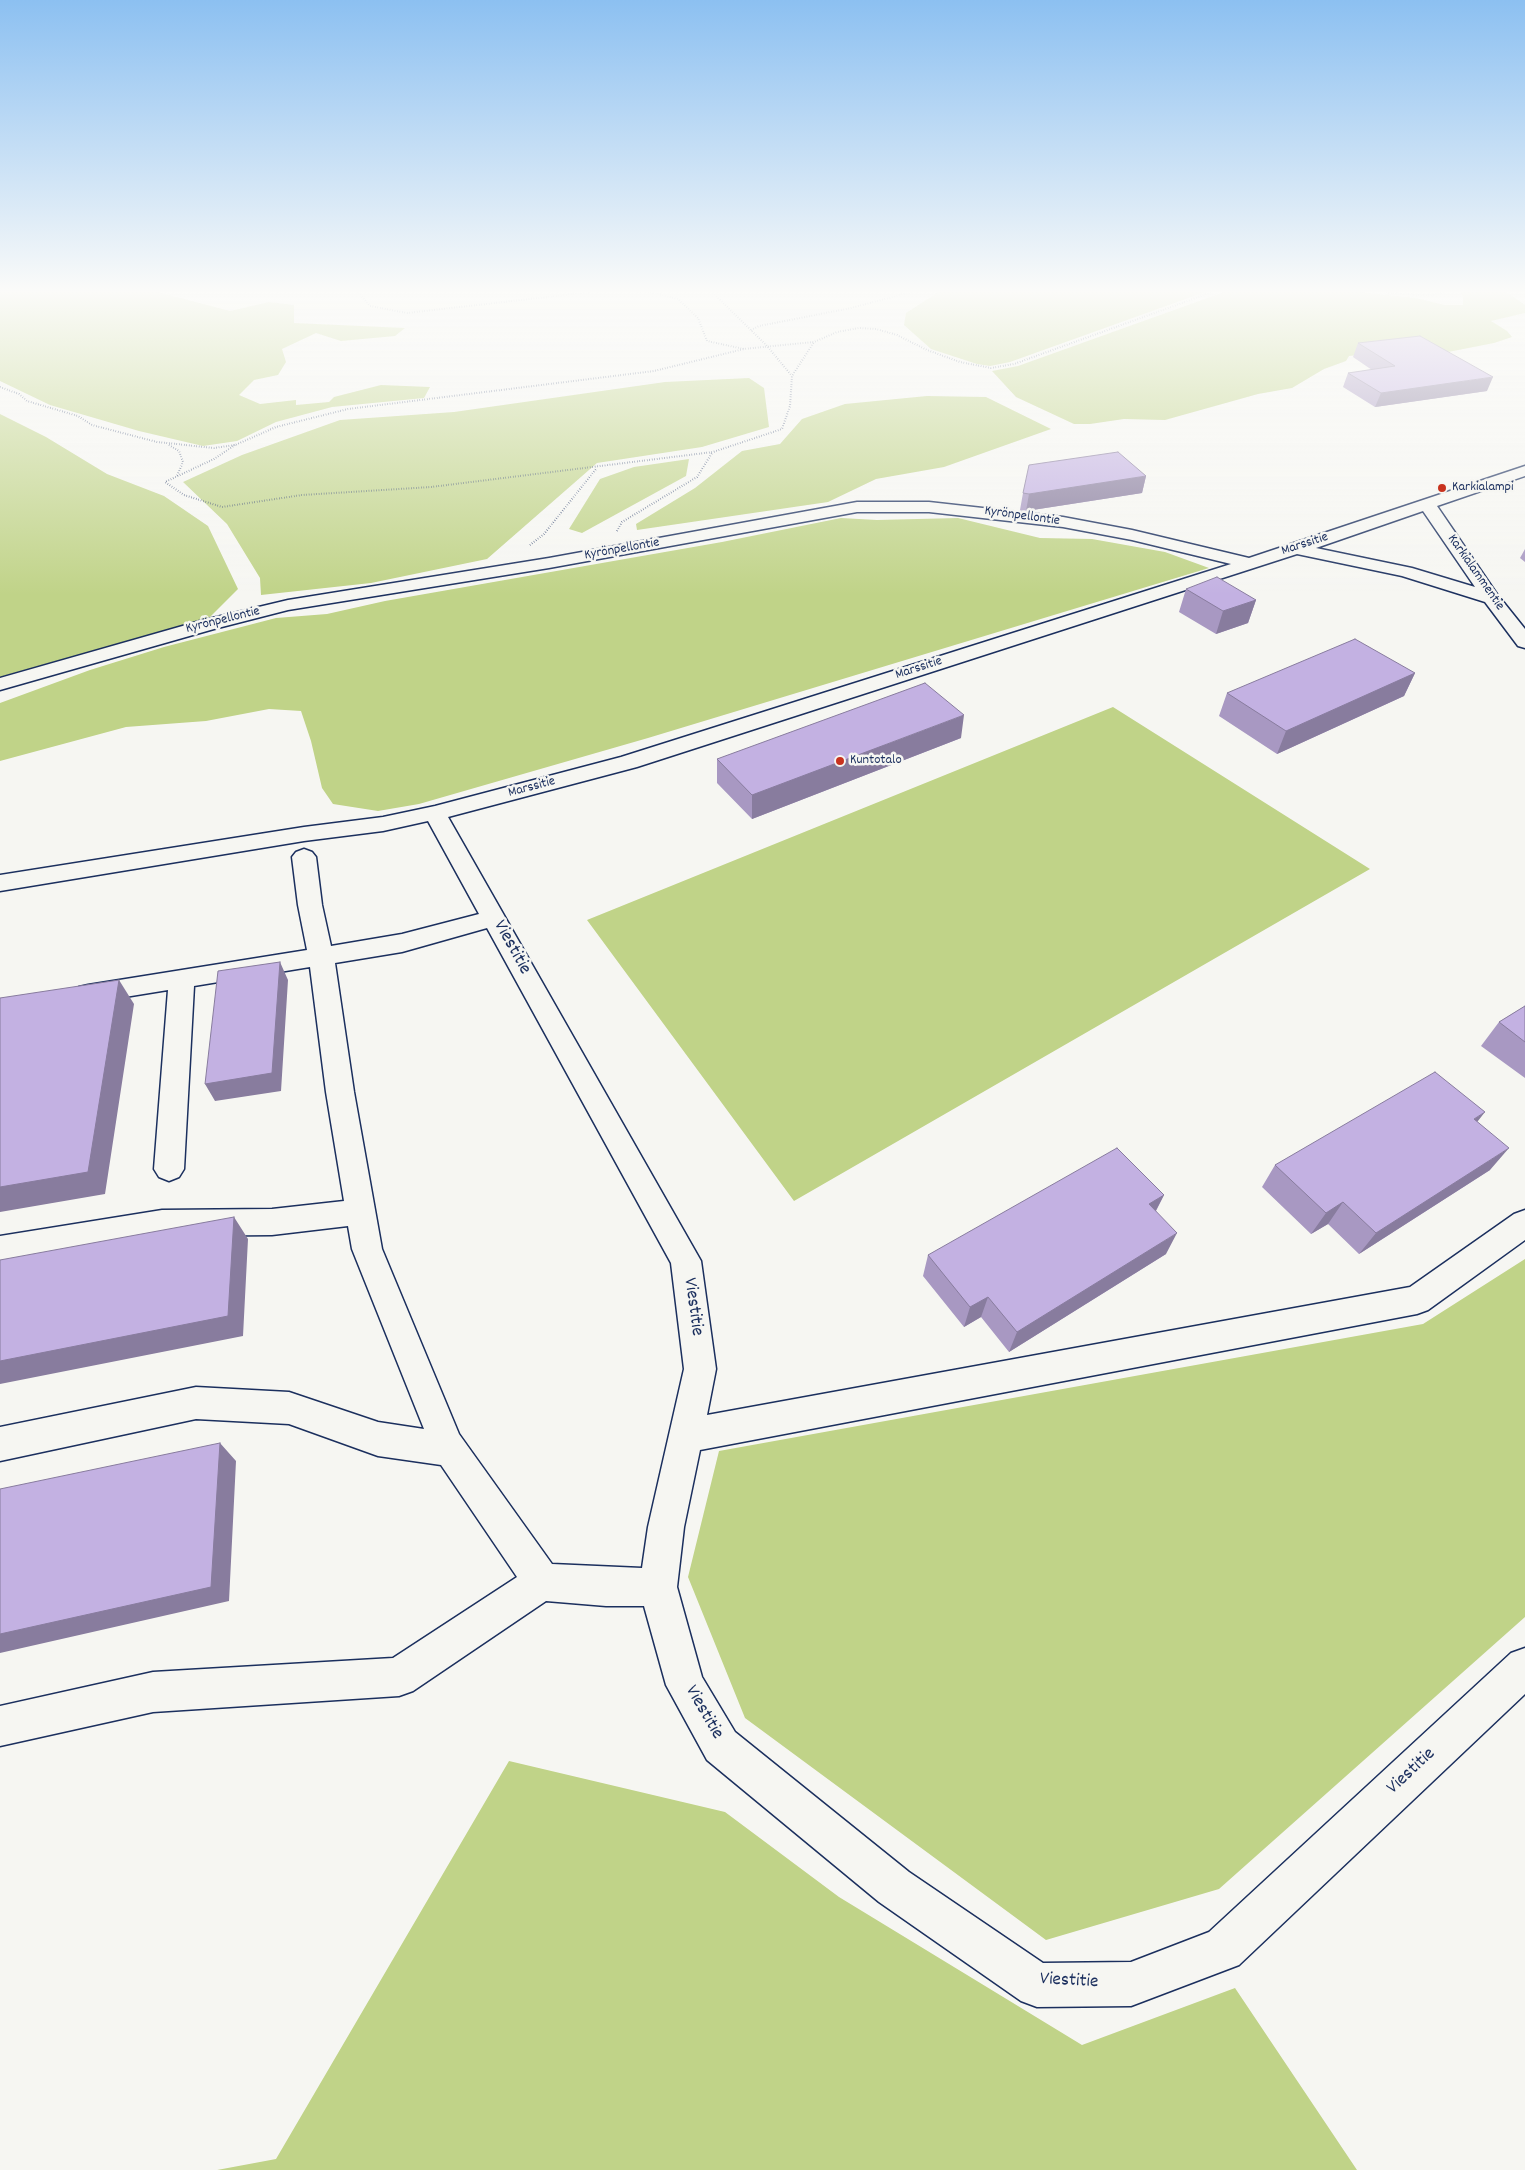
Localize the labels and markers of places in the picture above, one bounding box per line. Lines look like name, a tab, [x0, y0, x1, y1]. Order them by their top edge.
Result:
place label: Karkialampi	[1452, 480, 1514, 496]
marker: Karkialampi	[1436, 482, 1448, 494]
place label: Kuntotalo	[850, 753, 902, 769]
marker: Kuntotalo	[834, 755, 846, 767]

